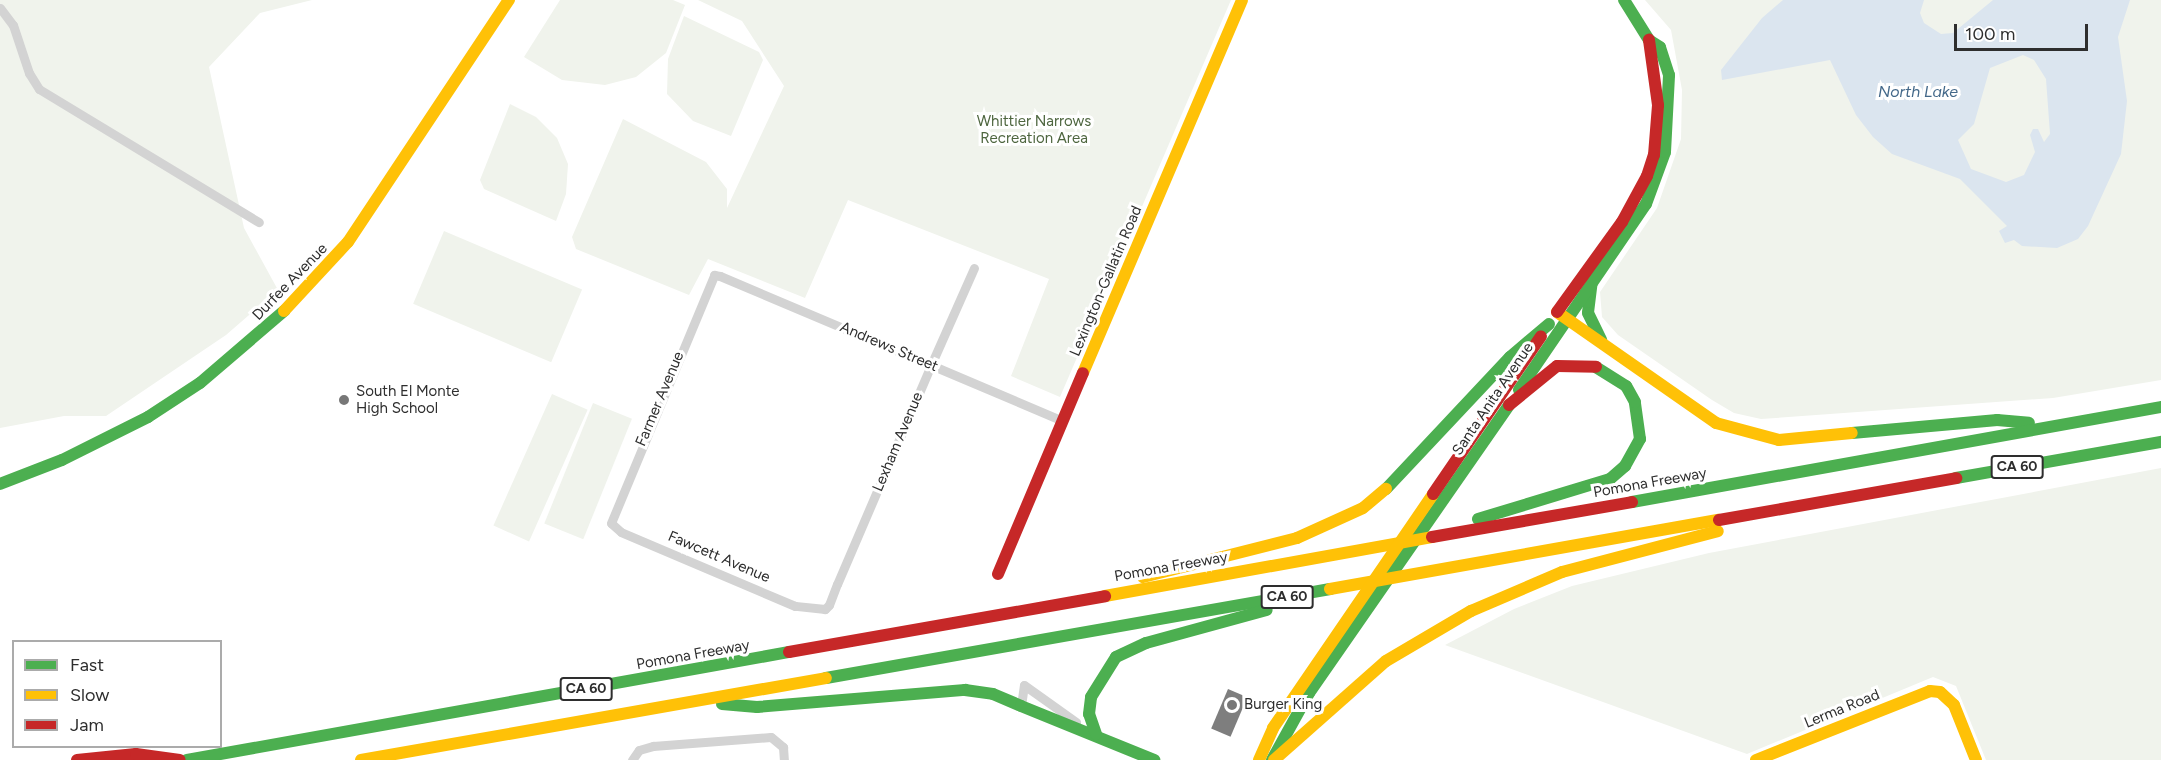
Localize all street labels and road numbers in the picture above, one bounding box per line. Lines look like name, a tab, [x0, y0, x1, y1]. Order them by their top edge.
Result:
street label: Lexington-Gallatin Road	[1066, 203, 1146, 359]
street label: Durfee Avenue	[249, 240, 331, 324]
street label: Andrews Street	[837, 318, 941, 376]
street label: Santa Anita Avenue	[1449, 339, 1537, 459]
street label: Farmer Avenue	[632, 349, 688, 449]
street label: Lexham Avenue	[869, 390, 927, 494]
road number: CA 60	[1990, 456, 2044, 478]
street label: Pomona Freeway	[1592, 464, 1708, 502]
street label: Fawcett Avenue	[665, 527, 773, 587]
street label: Pomona Freeway	[1113, 548, 1229, 586]
road number: CA 60	[1260, 586, 1314, 608]
street label: Pomona Freeway	[635, 636, 751, 674]
road number: CA 60	[559, 678, 613, 700]
street label: Lerma Road	[1802, 686, 1882, 732]

